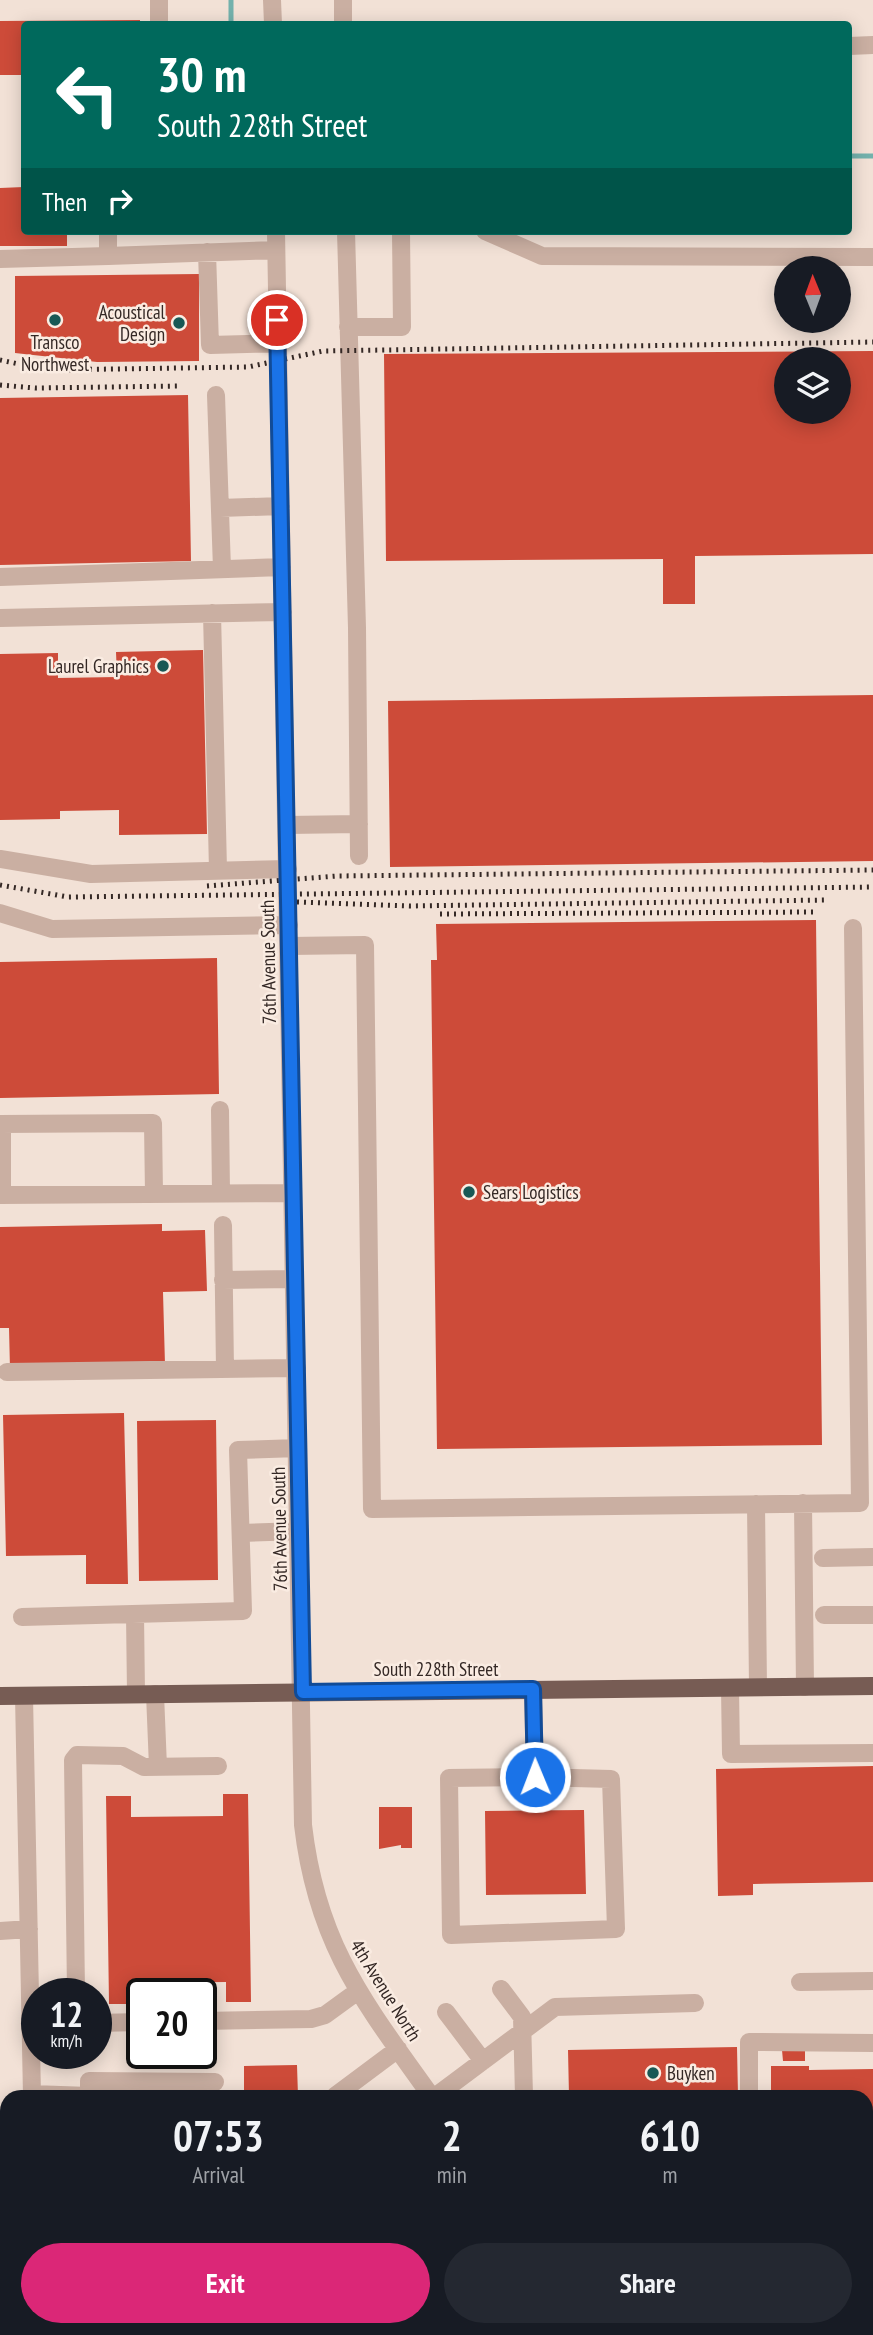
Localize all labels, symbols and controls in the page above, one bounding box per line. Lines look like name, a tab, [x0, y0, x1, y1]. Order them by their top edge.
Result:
text: 30 m	[157, 42, 246, 106]
icon: left	[42, 49, 133, 140]
text: South 228th Street	[157, 104, 367, 146]
icon: right	[101, 182, 139, 220]
text: Then	[42, 185, 87, 218]
north arrow	[774, 256, 850, 332]
map controls	[774, 256, 851, 424]
pin	[247, 290, 307, 350]
place label: Acoustical Design	[99, 300, 166, 346]
icon: arrive	[258, 301, 296, 339]
marker: Transco Northwest	[47, 312, 63, 328]
marker: Acoustical Design	[171, 315, 187, 331]
place label: Transco Northwest	[21, 330, 90, 376]
button: layers	[774, 347, 851, 424]
place label: Laurel Graphics	[48, 654, 149, 678]
marker: Laurel Graphics	[155, 658, 171, 674]
street label: 76th Avenue South	[255, 900, 281, 1024]
place label: Sears Logistics	[483, 1180, 579, 1204]
marker: Sears Logistics	[461, 1184, 477, 1200]
street label: 76th Avenue South	[266, 1467, 292, 1591]
street label: South 228th Street	[374, 1657, 499, 1681]
position arrow	[498, 1740, 572, 1814]
street label: 4th Avenue North	[345, 1935, 427, 2045]
speed limit sign: 20	[126, 1978, 217, 2069]
text: 12	[50, 1991, 83, 2037]
text: km/h	[51, 2029, 82, 2052]
place label: Buyken	[667, 2061, 715, 2085]
marker: Buyken	[645, 2065, 661, 2081]
text: 07:53	[173, 2108, 264, 2163]
text: 2	[442, 2108, 462, 2163]
text: 610	[640, 2108, 700, 2163]
text: Arrival	[192, 2160, 244, 2189]
text: min	[437, 2160, 467, 2189]
text: m	[662, 2160, 677, 2189]
button: Exit	[21, 2243, 430, 2323]
button: Share	[444, 2243, 852, 2323]

